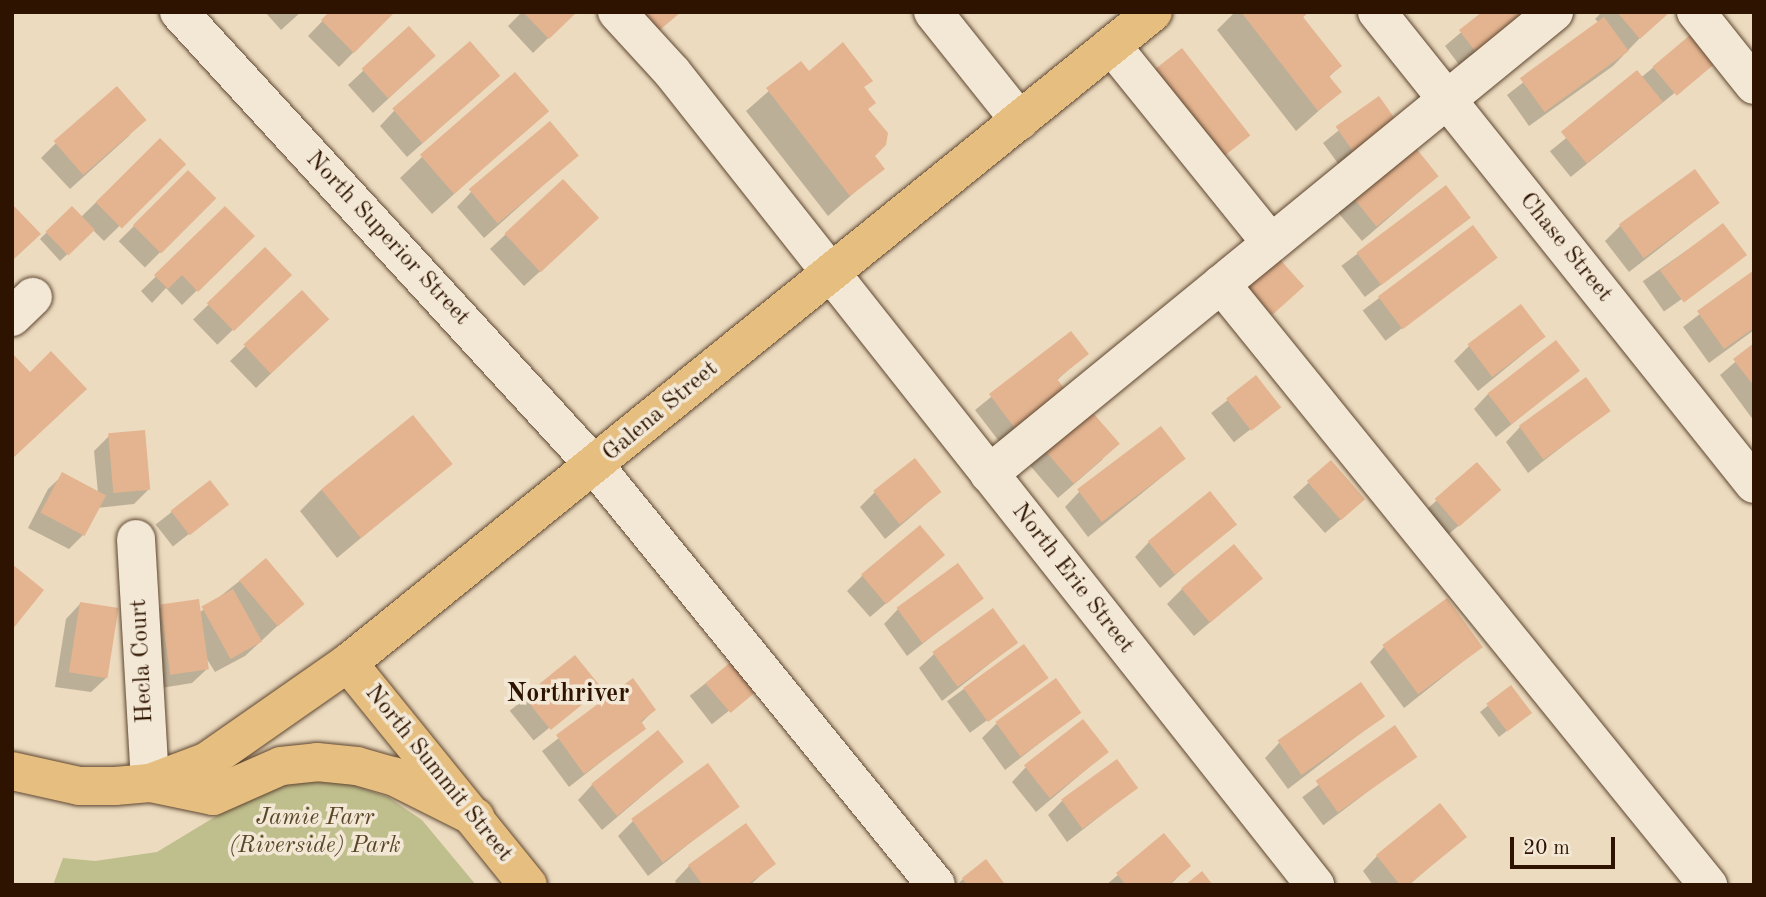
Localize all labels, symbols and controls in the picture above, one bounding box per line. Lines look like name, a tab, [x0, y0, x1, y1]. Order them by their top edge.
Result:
street label: North Superior Street	[299, 146, 475, 332]
street label: Chase Street	[1512, 187, 1618, 309]
street label: Galena Street	[597, 355, 725, 469]
street label: North Erie Street	[1004, 498, 1140, 660]
street label: Hecla Court	[125, 598, 161, 724]
district label: Northriver	[506, 679, 630, 711]
street label: North Summit Street	[358, 680, 518, 868]
park label: Jamie Farr (Riverside) Park	[229, 805, 401, 861]
scale bar	[1514, 824, 1619, 868]
text: 20 m	[1523, 838, 1570, 859]

